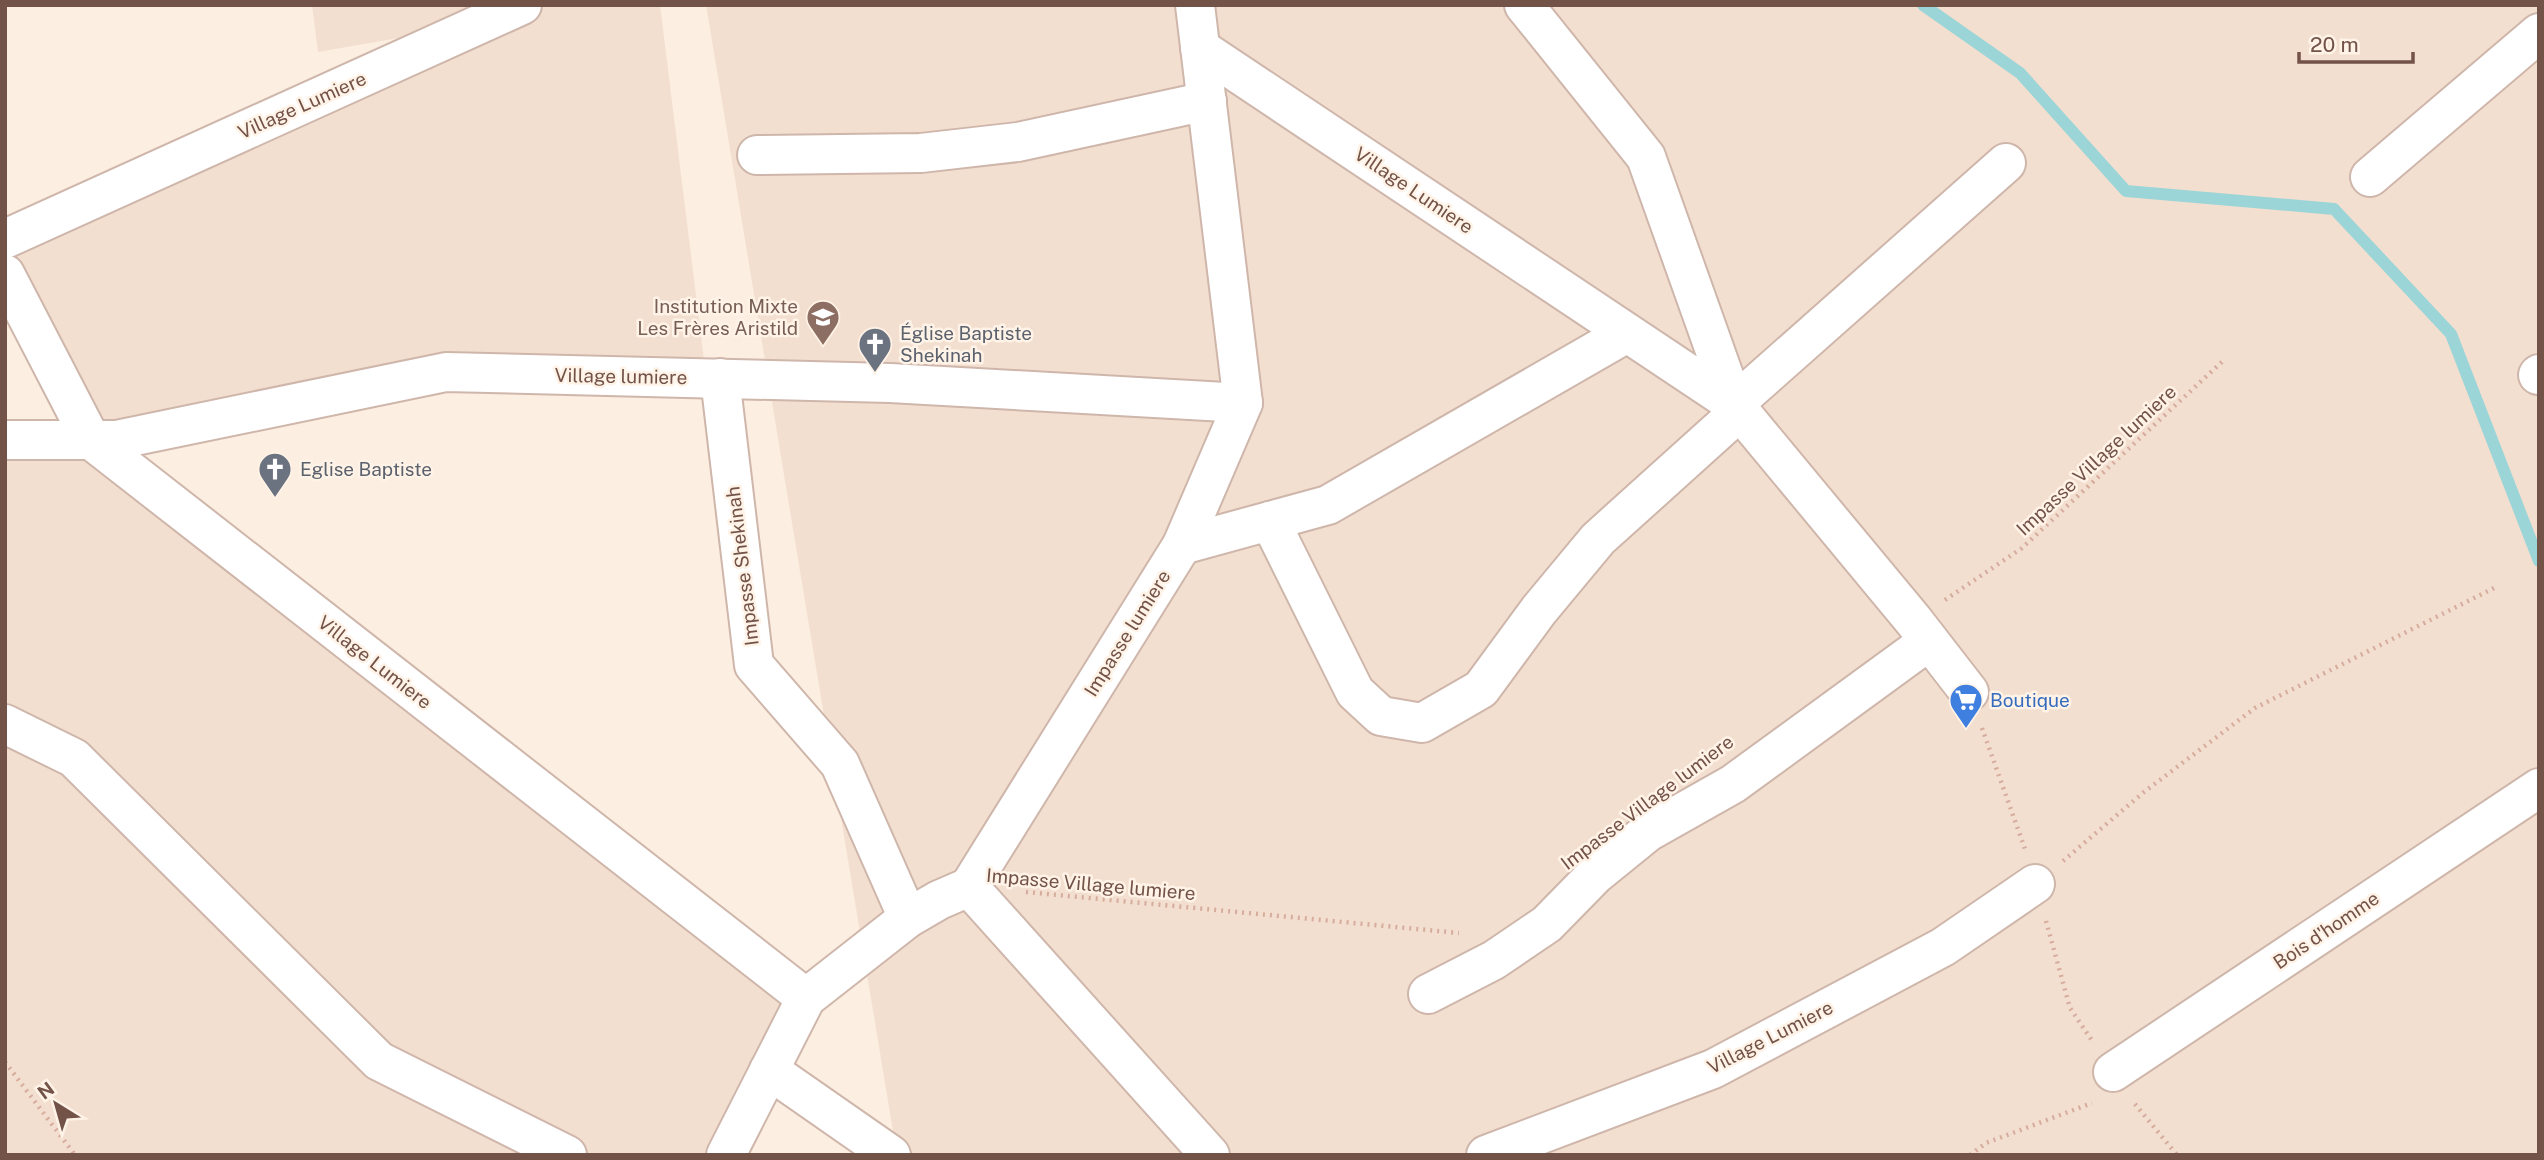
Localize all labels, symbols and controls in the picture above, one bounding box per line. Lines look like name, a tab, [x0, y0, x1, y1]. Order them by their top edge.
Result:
scale bar	[2299, 21, 2413, 65]
text: 20 m	[2310, 32, 2359, 57]
street label: Village Lumiere	[234, 67, 370, 143]
street label: Village Lumiere	[1351, 142, 1477, 238]
place label: Institution Mixte Les Frères Aristild	[637, 295, 798, 339]
school or university icon: Institution Mixte Les Frères Aristild	[804, 298, 842, 347]
place label: Église Baptiste Shekinah	[900, 322, 1032, 366]
church icon: Église Baptiste Shekinah	[856, 325, 894, 374]
street label: Village lumiere	[555, 364, 687, 388]
street label: Impasse Village lumiere	[2012, 380, 2180, 540]
church icon: Eglise Baptiste	[256, 450, 294, 499]
place label: Eglise Baptiste	[300, 458, 432, 480]
street label: Impasse Shekinah	[721, 485, 763, 647]
street label: Impasse lumiere	[1079, 566, 1175, 700]
street label: Village Lumiere	[314, 611, 436, 713]
supermarket icon: Boutique	[1947, 681, 1985, 730]
place label: Boutique	[1990, 689, 2070, 711]
street label: Impasse Village lumiere	[1557, 730, 1737, 874]
street label: Impasse Village lumiere	[985, 864, 1197, 904]
street label: Bois d'homme	[2269, 887, 2383, 973]
street label: Village Lumiere	[1703, 996, 1837, 1078]
north arrow	[21, 1069, 91, 1139]
text: N	[33, 1077, 58, 1104]

